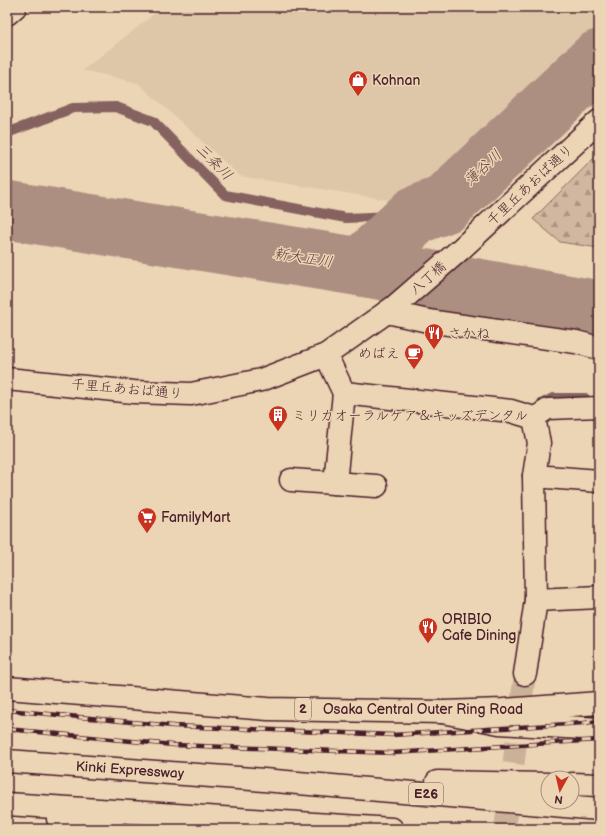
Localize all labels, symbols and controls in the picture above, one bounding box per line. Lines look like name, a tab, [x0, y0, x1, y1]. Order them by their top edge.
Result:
shop icon: Kohnan	[347, 69, 369, 97]
place label: Kohnan	[372, 72, 420, 89]
water label: 三条川	[191, 139, 237, 185]
street label: 千里丘あおば通り	[483, 141, 577, 229]
water label: 薄谷川	[460, 146, 506, 190]
water label: 新大正川	[272, 244, 334, 272]
street label: 八丁橋	[407, 258, 449, 298]
restaurant icon: さかね	[423, 322, 445, 350]
place label: さかね	[448, 325, 490, 342]
cafe icon: めばえ	[403, 342, 425, 370]
place label: めばえ	[358, 345, 400, 362]
street label: 千里丘あおば通り	[70, 376, 184, 402]
building icon: ミリカオーラルケア＆キッズデンタル	[267, 404, 289, 432]
place label: ミリカオーラルケア＆キッズデンタル	[292, 407, 529, 424]
supermarket icon: FamilyMart	[136, 506, 158, 534]
place label: FamilyMart	[161, 509, 231, 526]
place label: ORIBIO Cafe Dining	[442, 611, 516, 644]
restaurant icon: ORIBIO Cafe Dining	[417, 616, 439, 644]
road number: 2	[295, 698, 311, 720]
street label: Osaka Central Outer Ring Road	[323, 701, 523, 718]
street label: Kinki Expressway	[75, 758, 185, 782]
north arrow	[540, 770, 580, 810]
road number: E26	[409, 783, 443, 805]
text: N	[554, 792, 564, 806]

